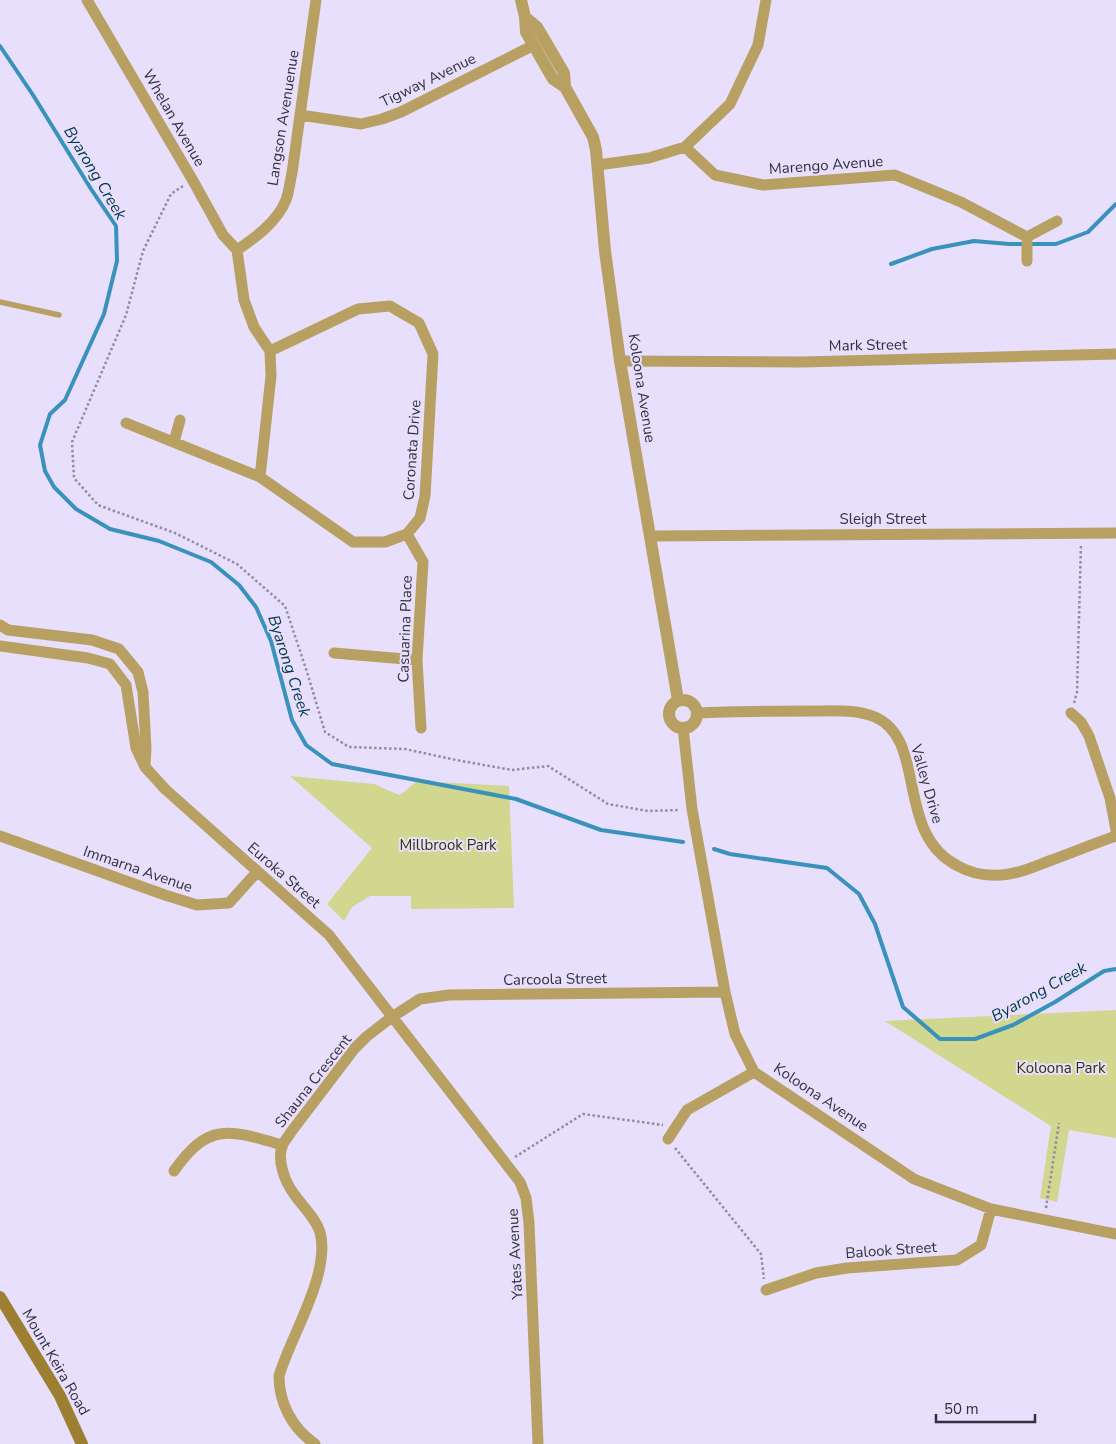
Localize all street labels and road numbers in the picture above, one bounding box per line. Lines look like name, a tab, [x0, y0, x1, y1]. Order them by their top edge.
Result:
street label: Tigway Avenue	[377, 48, 479, 112]
street label: Langson Avenuenue	[262, 49, 304, 187]
street label: Whelan Avenue	[138, 66, 210, 170]
street label: Marengo Avenue	[768, 151, 884, 179]
street label: Koloona Avenue	[624, 332, 660, 444]
street label: Mark Street	[829, 334, 908, 356]
street label: Coronata Drive	[399, 399, 425, 501]
street label: Sleigh Street	[839, 509, 927, 529]
street label: Casuarina Place	[393, 575, 417, 683]
street label: Valley Drive	[906, 741, 948, 826]
street label: Euroka Street	[243, 838, 325, 913]
street label: Immarna Avenue	[81, 841, 195, 897]
street label: Carcoola Street	[503, 968, 608, 990]
street label: Shauna Crescent	[270, 1030, 356, 1132]
street label: Koloona Avenue	[770, 1058, 872, 1136]
street label: Yates Avenue	[503, 1208, 527, 1301]
street label: Balook Street	[845, 1237, 938, 1263]
street label: Mount Keira Road	[17, 1305, 95, 1419]

